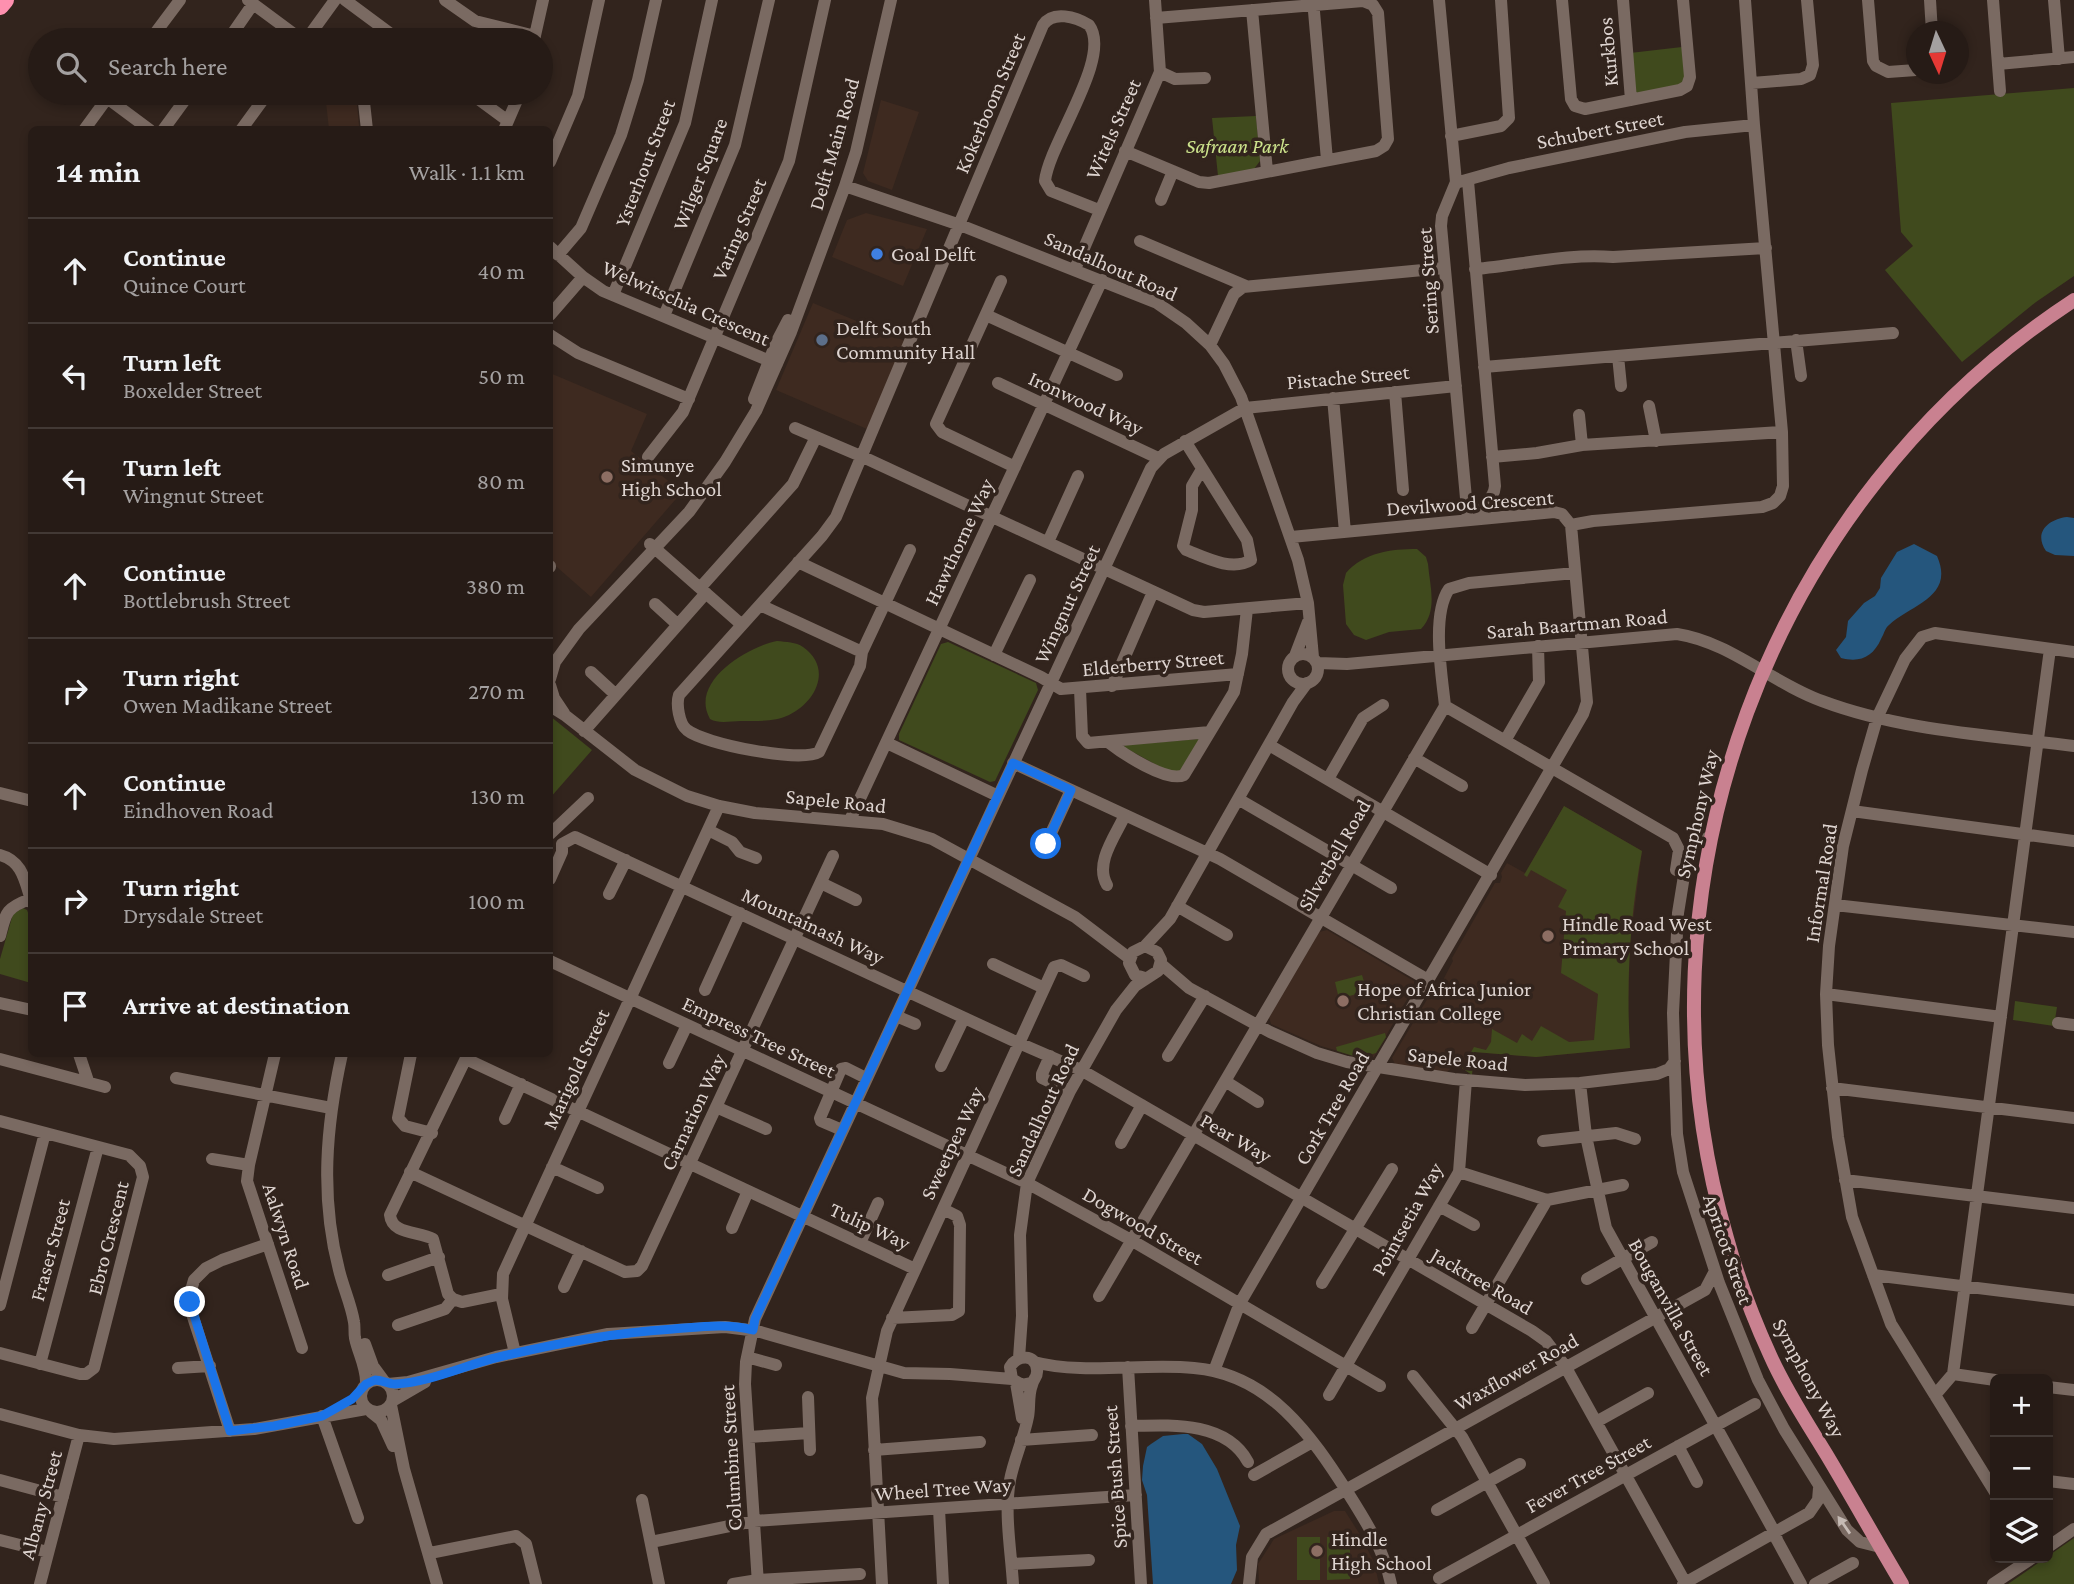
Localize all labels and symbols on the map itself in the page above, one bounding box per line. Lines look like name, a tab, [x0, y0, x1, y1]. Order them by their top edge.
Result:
street label: Kurkbos	[1593, 16, 1623, 88]
north arrow	[1906, 21, 1969, 84]
street label: Kokerboom Street	[950, 28, 1031, 177]
street label: Witels Street	[1080, 74, 1146, 183]
street label: Delft Main Road	[804, 75, 864, 213]
street label: Ysterhout Street	[610, 95, 681, 230]
street label: Schubert Street	[1535, 106, 1666, 154]
street label: Wilger Square	[668, 114, 732, 234]
park label: Safraan Park	[1186, 134, 1289, 158]
street label: Varing Street	[707, 174, 772, 284]
street label: Sandalhout Road	[1041, 226, 1181, 306]
street label: Sering Street	[1412, 226, 1444, 335]
place label: Goal Delft	[891, 242, 977, 266]
marker: Goal Delft	[869, 246, 885, 262]
street label: Welwitschia Crescent	[598, 255, 775, 351]
place label: Delft South Community Hall	[836, 316, 975, 364]
marker: Delft South Community Hall	[814, 332, 830, 348]
street label: Pistache Street	[1286, 360, 1411, 394]
street label: Ironwood Way	[1025, 366, 1147, 440]
place label: Simunye High School	[621, 453, 722, 501]
marker: Simunye High School	[599, 469, 615, 485]
street label: Hawthorne Way	[919, 475, 999, 609]
street label: Devilwood Crescent	[1385, 485, 1556, 521]
street label: Wingnut Street	[1029, 540, 1105, 667]
street label: Sarah Baartman Road	[1486, 604, 1668, 644]
street label: Elderberry Street	[1081, 645, 1226, 681]
street label: Symphony Way	[1671, 747, 1724, 881]
street label: Sapele Road	[784, 784, 888, 818]
street label: Silverbell Road	[1292, 795, 1376, 915]
street label: Informal Road	[1800, 822, 1842, 944]
route start	[1030, 828, 1061, 859]
street label: Mountainash Way	[738, 882, 888, 970]
place label: Hindle Road West Primary School	[1562, 912, 1713, 960]
marker: Hindle Road West Primary School	[1540, 928, 1556, 944]
place label: Hope of Africa Junior Christian College	[1357, 977, 1532, 1025]
street label: Empress Tree Street	[679, 991, 840, 1083]
marker: Hope of Africa Junior Christian College	[1335, 993, 1351, 1009]
street label: Marigold Street	[538, 1004, 615, 1133]
street label: Sandalhout Road	[1002, 1040, 1084, 1180]
street label: Sapele Road	[1406, 1042, 1510, 1076]
street label: Cork Tree Road	[1290, 1047, 1374, 1169]
street label: Carnation Way	[655, 1049, 731, 1174]
street label: Sweetpea Way	[915, 1082, 989, 1203]
street label: Pear Way	[1196, 1108, 1276, 1168]
street label: Pointsetia Way	[1366, 1158, 1448, 1280]
street label: Ebro Crescent	[82, 1178, 134, 1297]
street label: Aalwyn Road	[258, 1180, 314, 1292]
street label: Dogwood Street	[1079, 1182, 1208, 1271]
street label: Apricot Street	[1698, 1191, 1758, 1308]
street label: Fraser Street	[25, 1195, 75, 1304]
street label: Tulip Way	[826, 1197, 914, 1255]
street label: Bouganvilla Street	[1623, 1234, 1719, 1381]
street label: Jacktree Road	[1425, 1241, 1537, 1320]
route end	[174, 1286, 205, 1317]
street label: Symphony Way	[1768, 1314, 1851, 1442]
street label: Waxflower Road	[1450, 1328, 1582, 1416]
street label: Columbine Street	[715, 1383, 747, 1532]
street label: Spice Bush Street	[1098, 1404, 1132, 1549]
street label: Fever Tree Street	[1521, 1429, 1656, 1518]
street label: Albany Street	[15, 1447, 67, 1562]
street label: Wheel Tree Way	[874, 1472, 1012, 1506]
one-way arrow	[1837, 1516, 1851, 1534]
place label: Hindle High School	[1331, 1527, 1432, 1575]
marker: Hindle High School	[1309, 1543, 1325, 1559]

